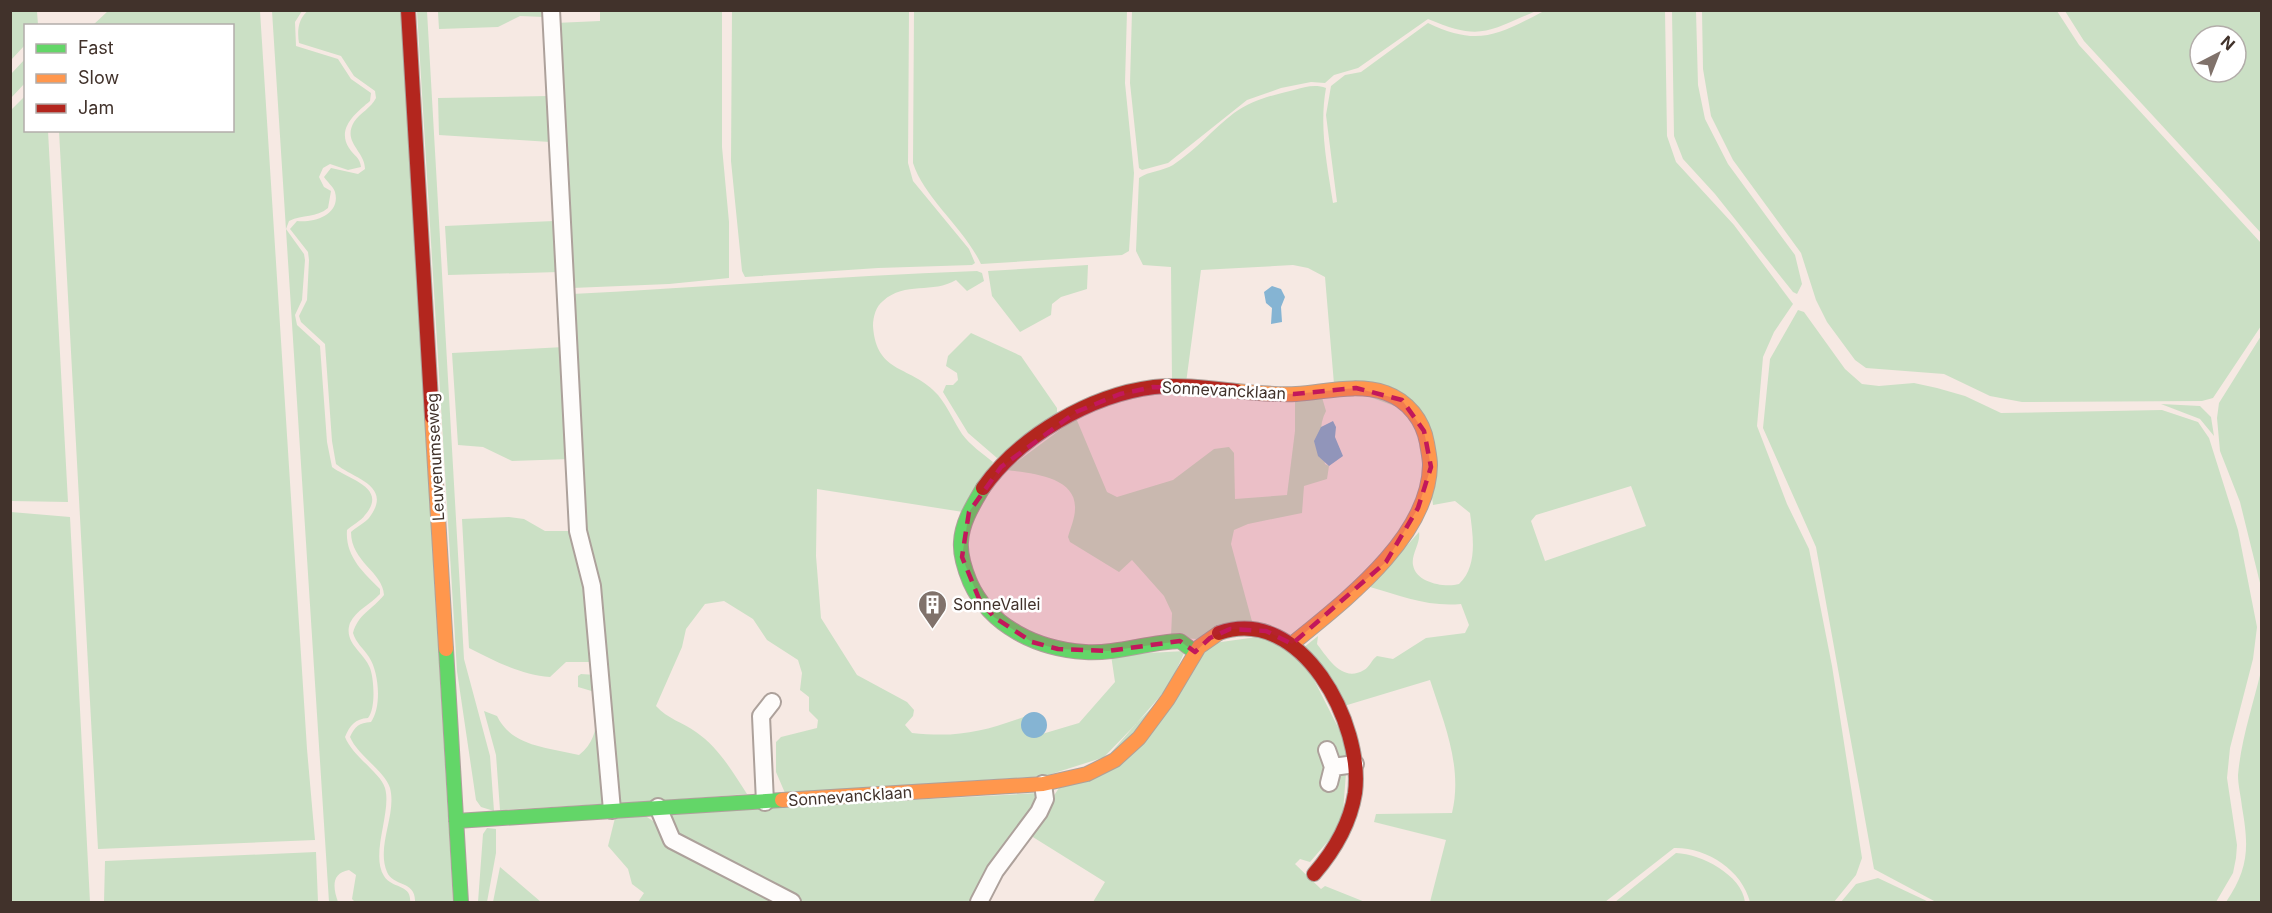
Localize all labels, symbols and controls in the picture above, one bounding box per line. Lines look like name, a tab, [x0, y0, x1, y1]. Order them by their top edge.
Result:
legend	[24, 24, 234, 132]
north arrow	[2188, 24, 2248, 84]
text: N	[2217, 31, 2239, 54]
text: Fast	[78, 37, 114, 58]
text: Slow	[78, 67, 119, 88]
text: Jam	[78, 97, 114, 118]
street label: Sonnevancklaan	[1161, 377, 1287, 403]
street label: Leuvenumseweg	[422, 392, 448, 522]
building icon: SonneVallei	[916, 588, 948, 630]
place label: SonneVallei	[953, 594, 1040, 614]
street label: Sonnevancklaan	[787, 782, 913, 810]

